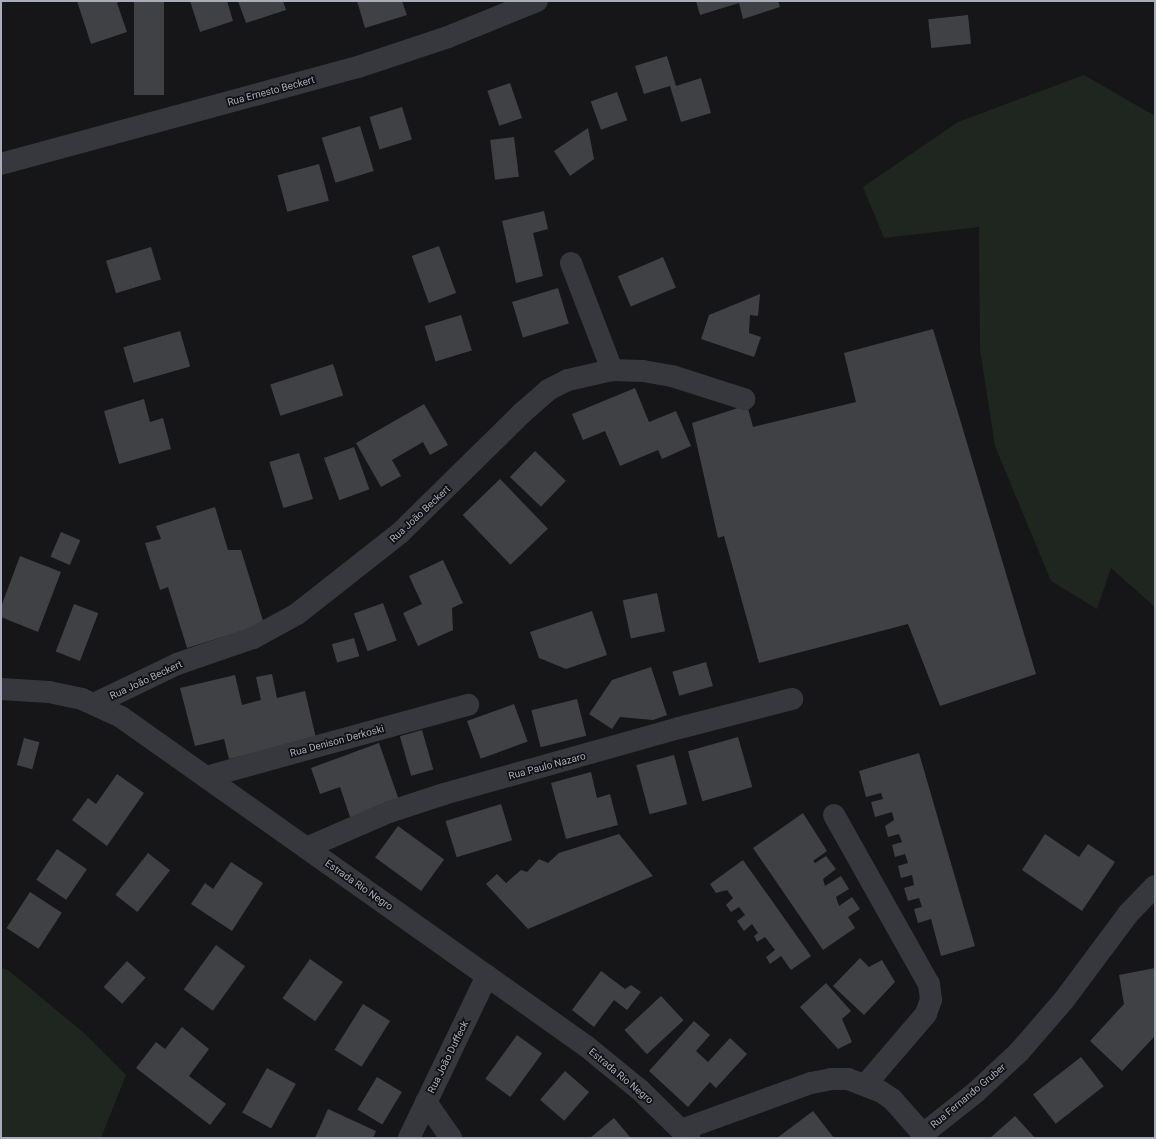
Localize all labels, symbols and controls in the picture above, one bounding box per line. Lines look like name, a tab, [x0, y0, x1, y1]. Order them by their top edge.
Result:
street label: Rua Ernesto Beckert	[226, 74, 316, 108]
street label: Rua João Beckert	[387, 483, 453, 545]
street label: Rua João Beckert	[108, 658, 184, 702]
street label: Rua Denison Derkoski	[289, 723, 385, 759]
street label: Rua Paulo Nazaro	[507, 750, 587, 782]
street label: Estrada Rio Negro	[323, 857, 395, 913]
street label: Rua João Duffeck	[425, 1019, 471, 1095]
street label: Estrada Rio Negro	[586, 1046, 656, 1106]
street label: Rua Fernando Gruber	[928, 1061, 1008, 1131]

